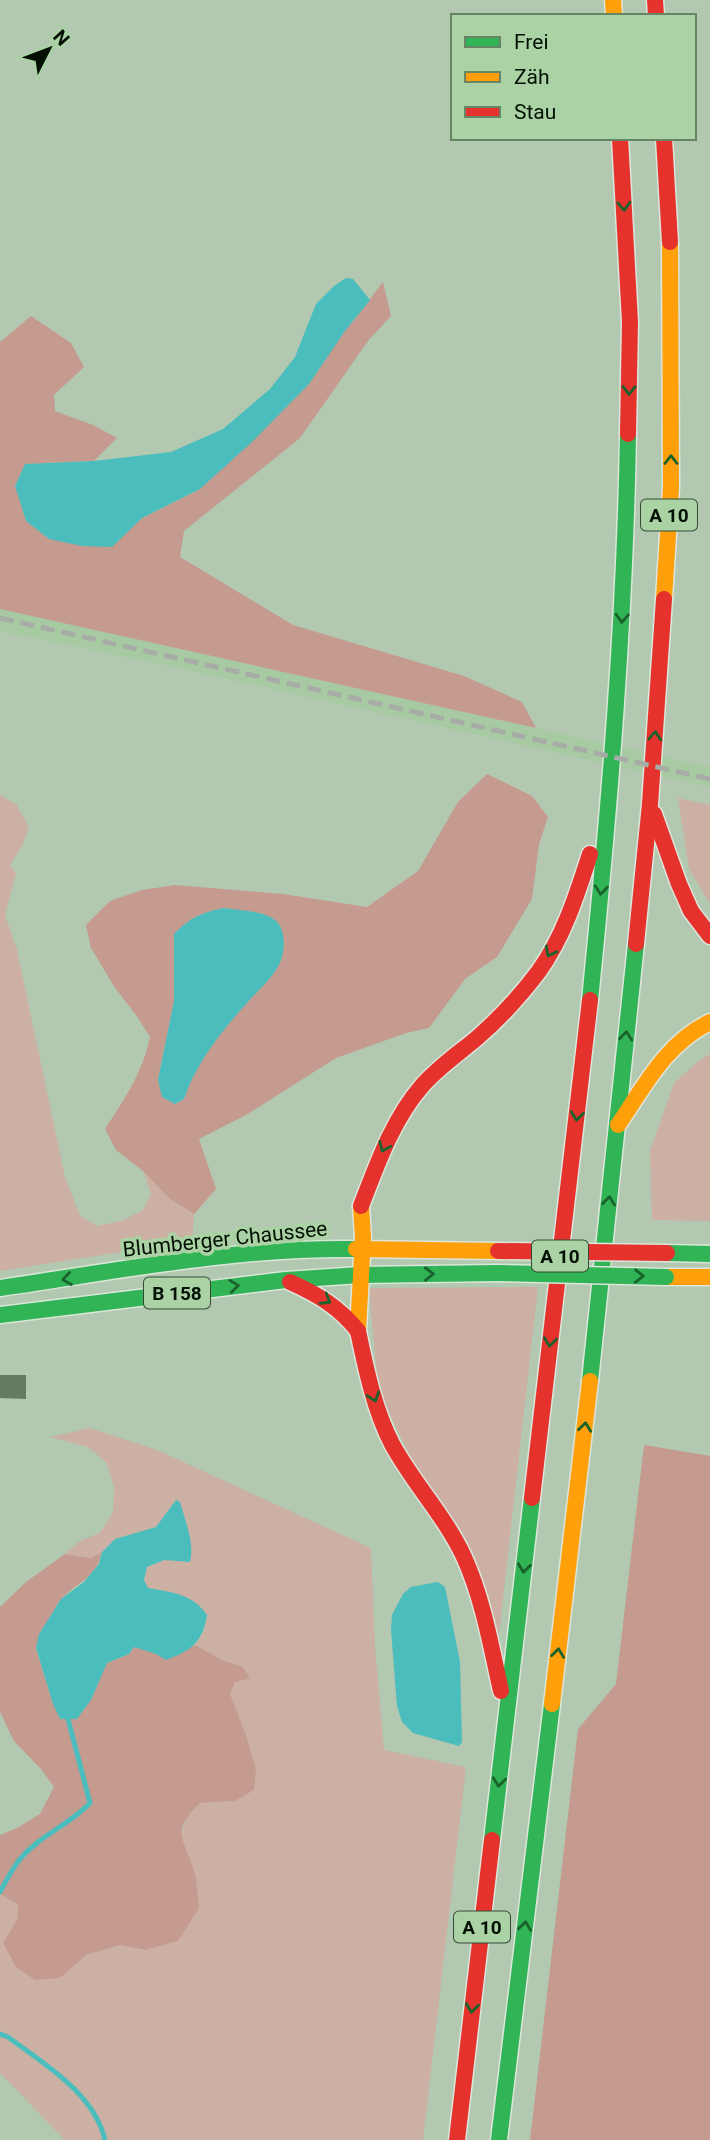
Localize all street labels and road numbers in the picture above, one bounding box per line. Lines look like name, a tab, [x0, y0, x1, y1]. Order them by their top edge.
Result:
road number: A 10	[641, 500, 697, 530]
street label: Blumberger Chaussee	[122, 1216, 328, 1262]
road number: A 10	[532, 1240, 588, 1272]
road number: B 158	[144, 1278, 210, 1308]
road number: A 10	[454, 1912, 510, 1942]

